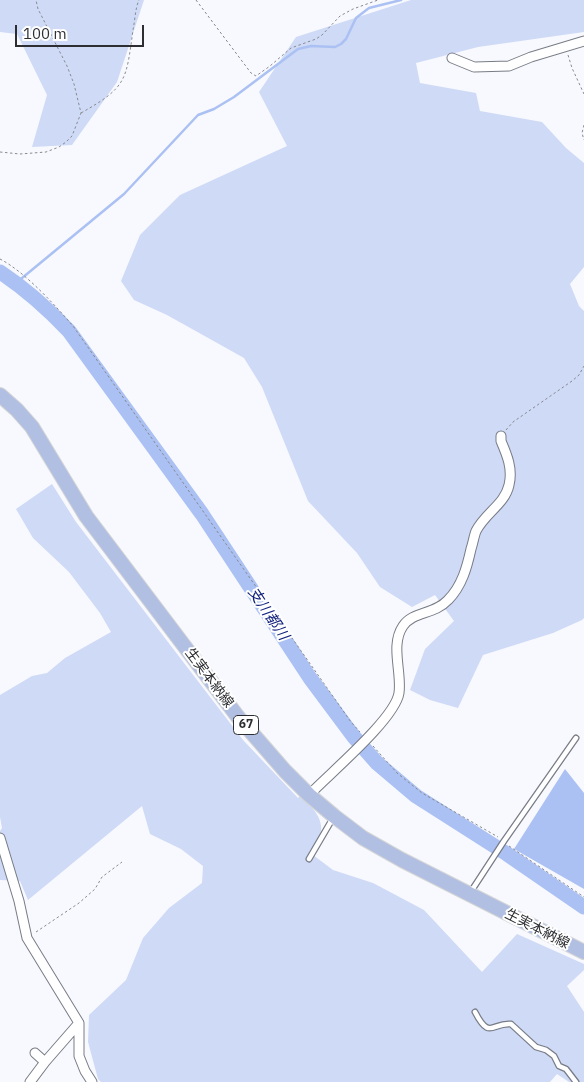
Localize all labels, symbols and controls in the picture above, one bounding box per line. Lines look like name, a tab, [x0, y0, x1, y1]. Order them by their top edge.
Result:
scale bar	[18, 15, 146, 47]
text: 100 m	[23, 24, 67, 43]
water label: 支川都川	[244, 584, 292, 644]
street label: 生実本納線	[181, 645, 237, 711]
road number: 67	[234, 716, 258, 734]
street label: 生実本納線	[502, 906, 572, 952]

